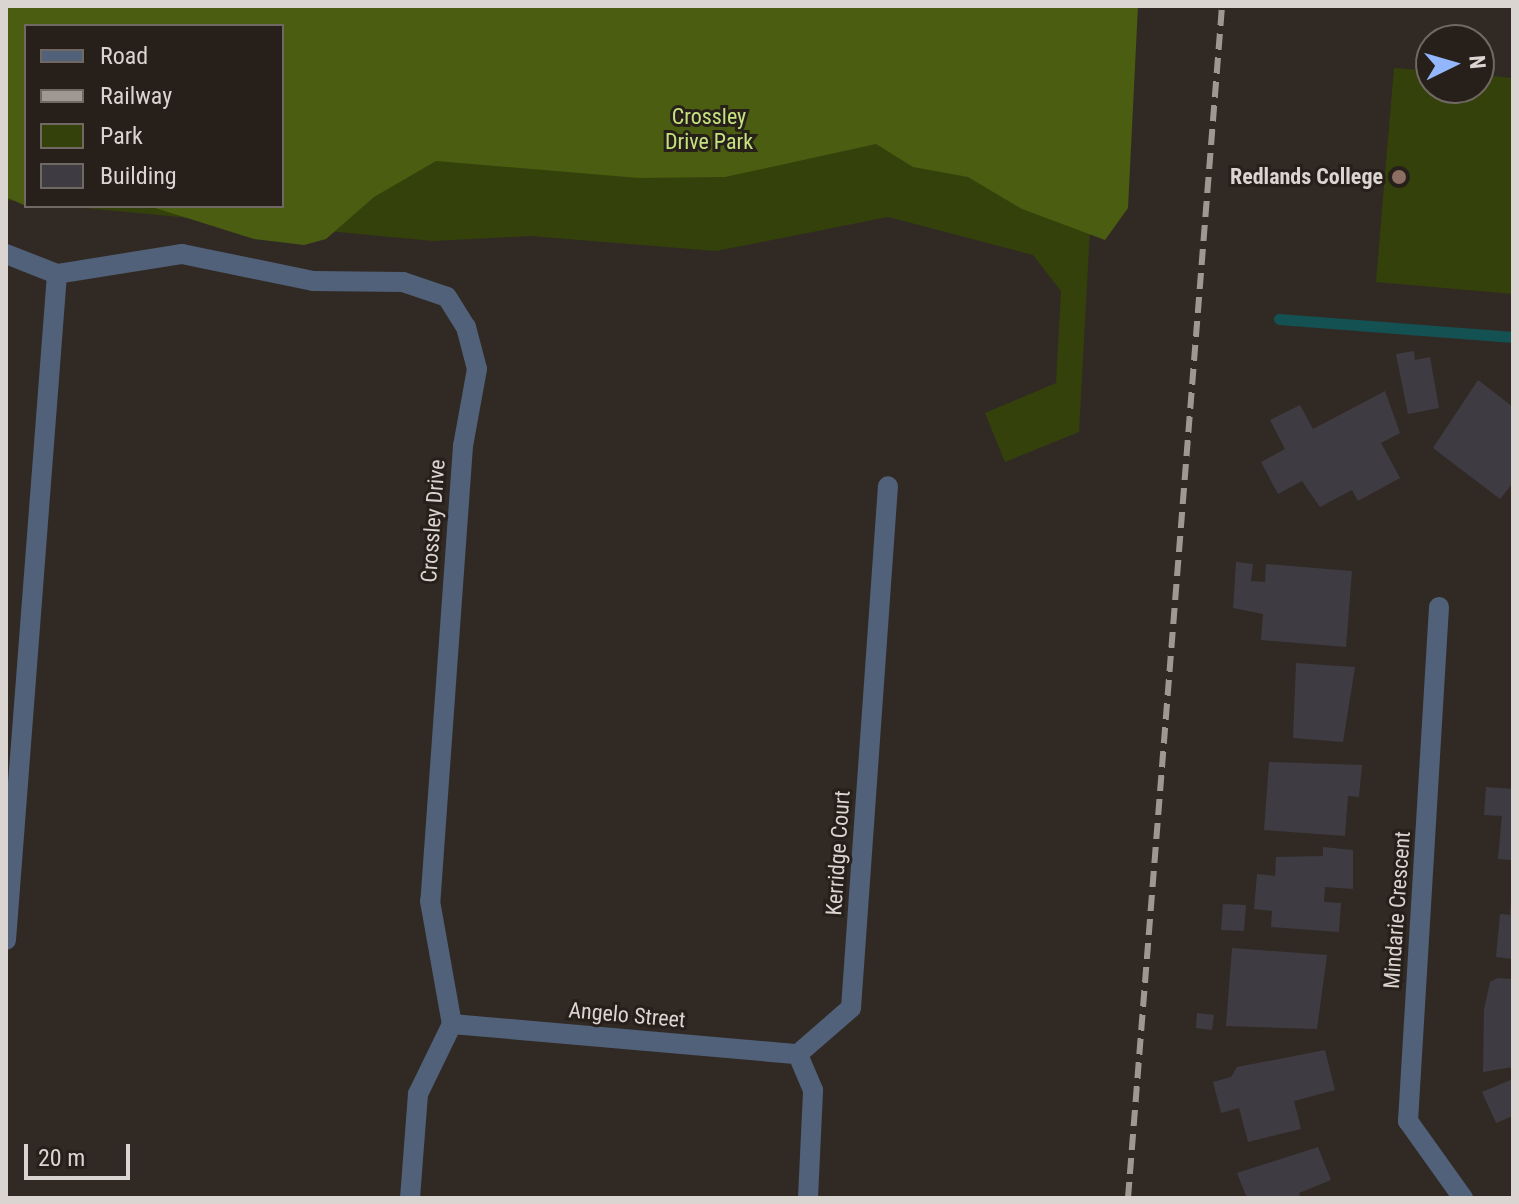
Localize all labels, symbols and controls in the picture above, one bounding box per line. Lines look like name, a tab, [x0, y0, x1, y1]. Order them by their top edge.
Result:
legend	[24, 24, 284, 208]
north arrow	[1415, 24, 1495, 104]
text: Road	[100, 42, 148, 70]
text: N	[1464, 54, 1490, 70]
text: Railway	[100, 82, 172, 110]
park label: Crossley Drive Park	[665, 103, 753, 154]
text: Park	[100, 122, 143, 150]
text: Building	[100, 162, 177, 190]
place label: Redlands College	[1230, 164, 1383, 190]
marker: Redlands College	[1390, 168, 1408, 186]
street label: Crossley Drive	[416, 459, 450, 583]
street label: Kerridge Court	[820, 789, 856, 917]
street label: Mindarie Crescent	[1378, 830, 1416, 990]
street label: Angelo Street	[567, 997, 687, 1033]
scale bar	[28, 1128, 134, 1178]
text: 20 m	[38, 1144, 85, 1172]

